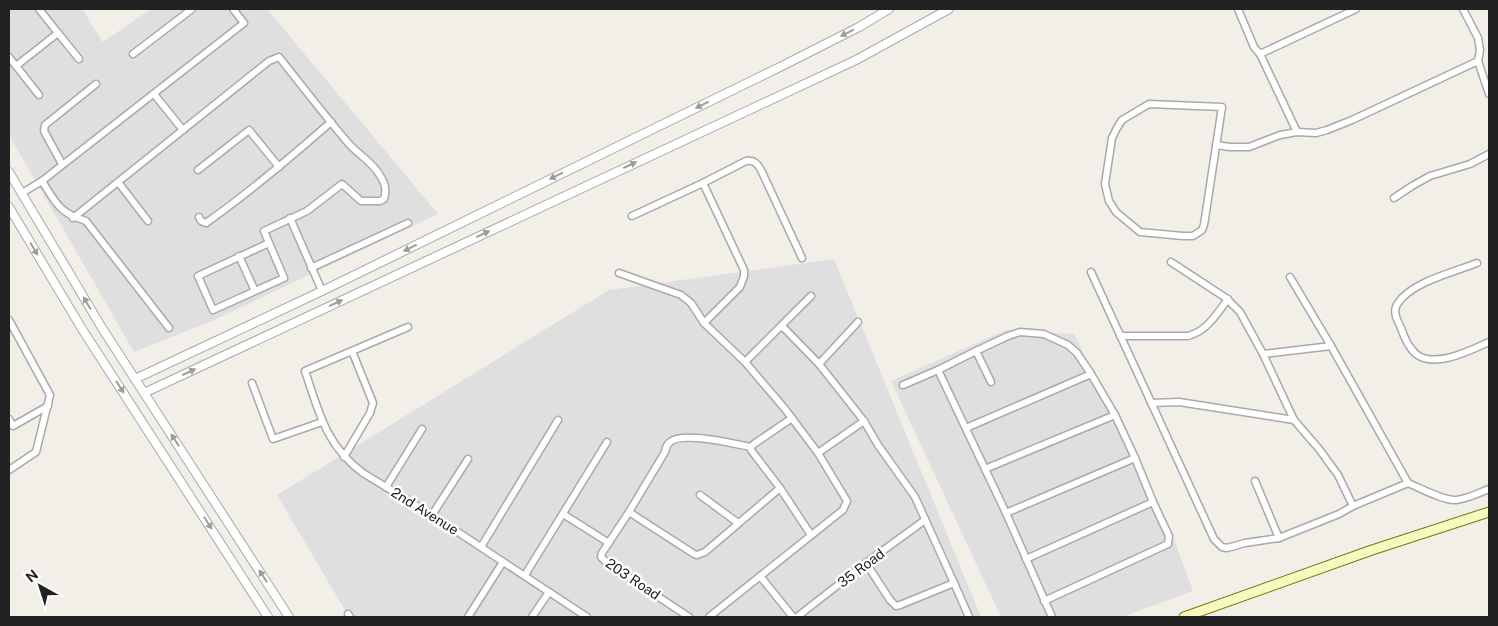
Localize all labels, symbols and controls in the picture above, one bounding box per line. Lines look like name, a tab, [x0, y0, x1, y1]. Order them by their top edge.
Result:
one-way arrow	[840, 29, 855, 37]
one-way arrow	[694, 101, 709, 109]
one-way arrow	[623, 161, 637, 169]
one-way arrow	[548, 172, 563, 181]
one-way arrow	[476, 230, 490, 238]
one-way arrow	[29, 242, 39, 255]
one-way arrow	[402, 244, 417, 252]
one-way arrow	[83, 296, 92, 309]
one-way arrow	[329, 299, 343, 307]
one-way arrow	[182, 368, 196, 376]
one-way arrow	[115, 380, 125, 394]
one-way arrow	[170, 433, 179, 446]
street label: 2nd Avenue	[388, 484, 462, 538]
one-way arrow	[203, 517, 213, 530]
street label: 35 Road	[834, 545, 888, 591]
street label: 203 Road	[603, 555, 663, 603]
north arrow	[15, 561, 65, 611]
text: N	[23, 566, 41, 586]
one-way arrow	[258, 570, 268, 583]

